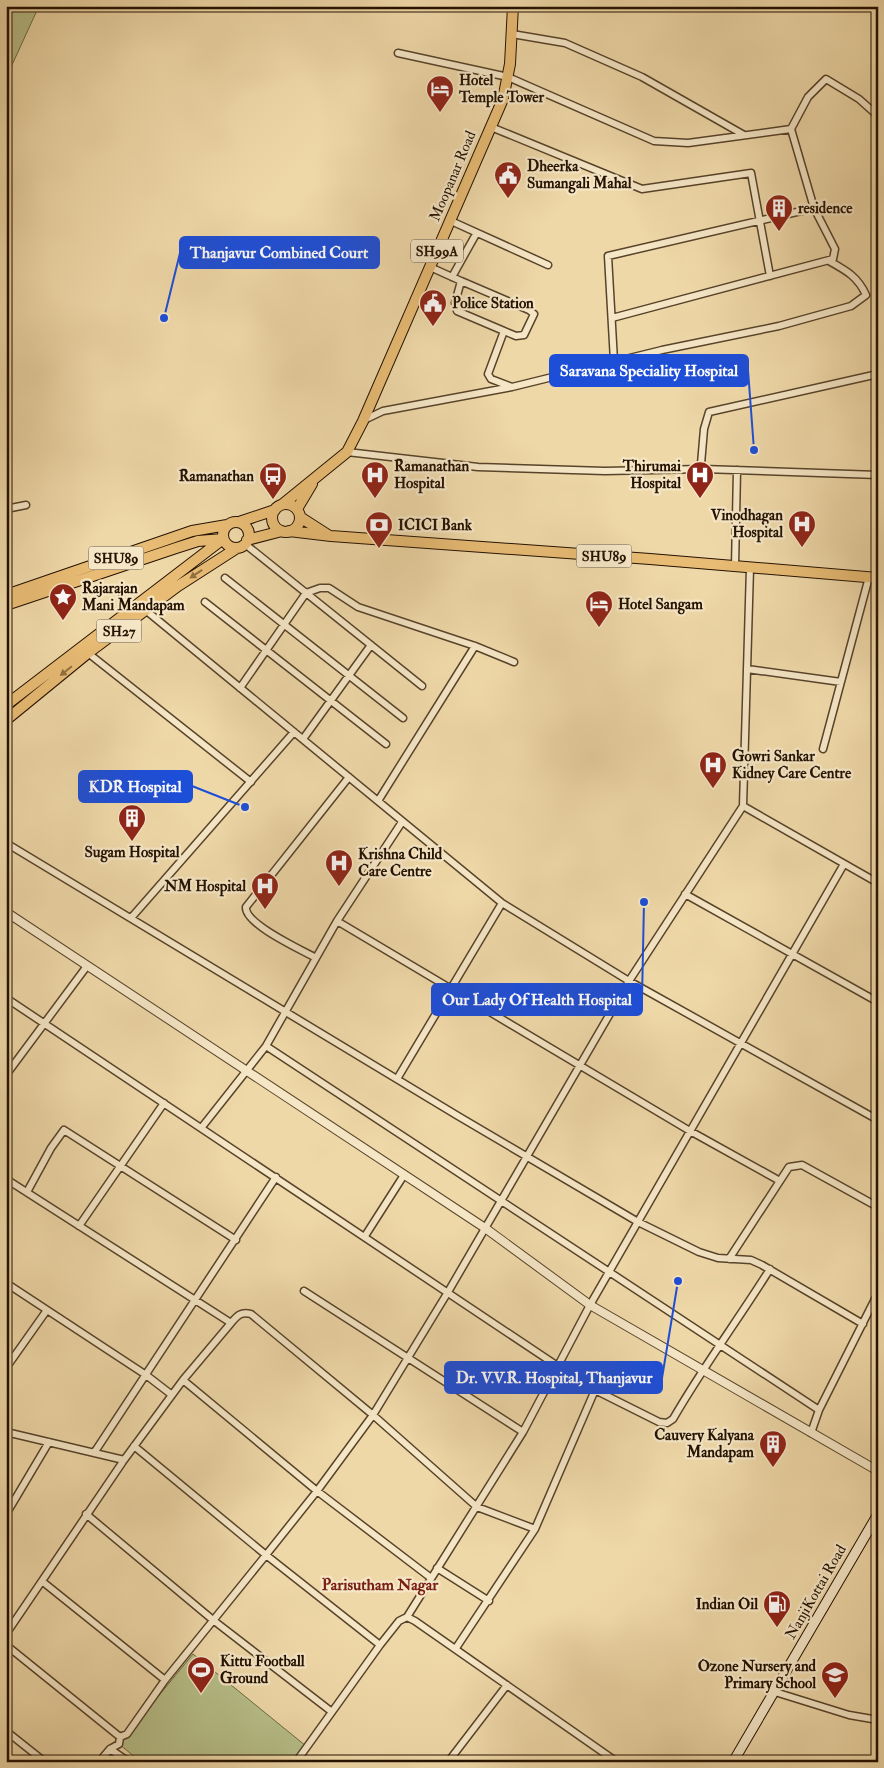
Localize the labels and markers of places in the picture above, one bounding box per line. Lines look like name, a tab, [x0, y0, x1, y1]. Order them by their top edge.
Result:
place label: Hotel Temple Tower	[458, 71, 545, 108]
hotel icon: Hotel Temple Tower	[425, 74, 455, 113]
place label: Dheerka Sumangali Mahal	[527, 157, 632, 194]
public building icon: Dheerka Sumangali Mahal	[493, 160, 523, 199]
building icon: residence	[764, 193, 794, 232]
place label: residence	[797, 199, 853, 218]
callout: Thanjavur Combined Court	[180, 237, 379, 268]
public building icon: Police Station	[418, 288, 448, 327]
place label: Police Station	[452, 294, 534, 313]
callout: Saravana Speciality Hospital	[550, 355, 748, 386]
place label: Ramanathan Hospital	[394, 457, 470, 494]
place label: Thirumai Hospital	[622, 457, 681, 494]
hospital icon: Ramanathan Hospital	[360, 460, 390, 499]
hospital icon: Thirumai Hospital	[685, 460, 715, 499]
bus stop icon: Ramanathan	[258, 461, 288, 500]
place label: Ramanathan	[179, 467, 254, 486]
place label: Vinodhagan Hospital	[710, 506, 783, 543]
hospital icon: Vinodhagan Hospital	[787, 509, 817, 548]
bank icon: ICICI Bank	[364, 510, 394, 549]
place label: ICICI Bank	[398, 516, 473, 535]
place label: Rajarajan Mani Mandapam	[81, 579, 185, 616]
place icon: Rajarajan Mani Mandapam	[48, 582, 78, 621]
hotel icon: Hotel Sangam	[584, 589, 614, 628]
place label: Hotel Sangam	[618, 595, 703, 615]
place label: Gowri Sankar Kidney Care Centre	[732, 747, 852, 784]
hospital icon: Gowri Sankar Kidney Care Centre	[698, 750, 728, 789]
callout: KDR Hospital	[79, 771, 192, 802]
building icon: Sugam Hospital	[117, 803, 147, 842]
place label: Sugam Hospital	[84, 843, 180, 863]
place label: Krishna Child Care Centre	[358, 845, 443, 881]
hospital icon: Krishna Child Care Centre	[324, 848, 354, 887]
hospital icon: NM Hospital	[250, 871, 280, 910]
place label: NM Hospital	[163, 877, 246, 897]
callout: Our Lady Of Health Hospital	[432, 984, 642, 1015]
callout: Dr. V.V.R. Hospital, Thanjavur	[445, 1362, 662, 1393]
place label: Cauvery Kalyana Mandapam	[654, 1426, 755, 1463]
building icon: Cauvery Kalyana Mandapam	[758, 1429, 788, 1468]
fuel station icon: Indian Oil	[762, 1589, 792, 1628]
place label: Indian Oil	[696, 1595, 758, 1614]
place label: Kittu Football Ground	[220, 1652, 305, 1688]
sports icon: Kittu Football Ground	[186, 1655, 216, 1694]
place label: Ozone Nursery and Primary School	[698, 1657, 817, 1694]
school or university icon: Ozone Nursery and Primary School	[820, 1660, 850, 1699]

